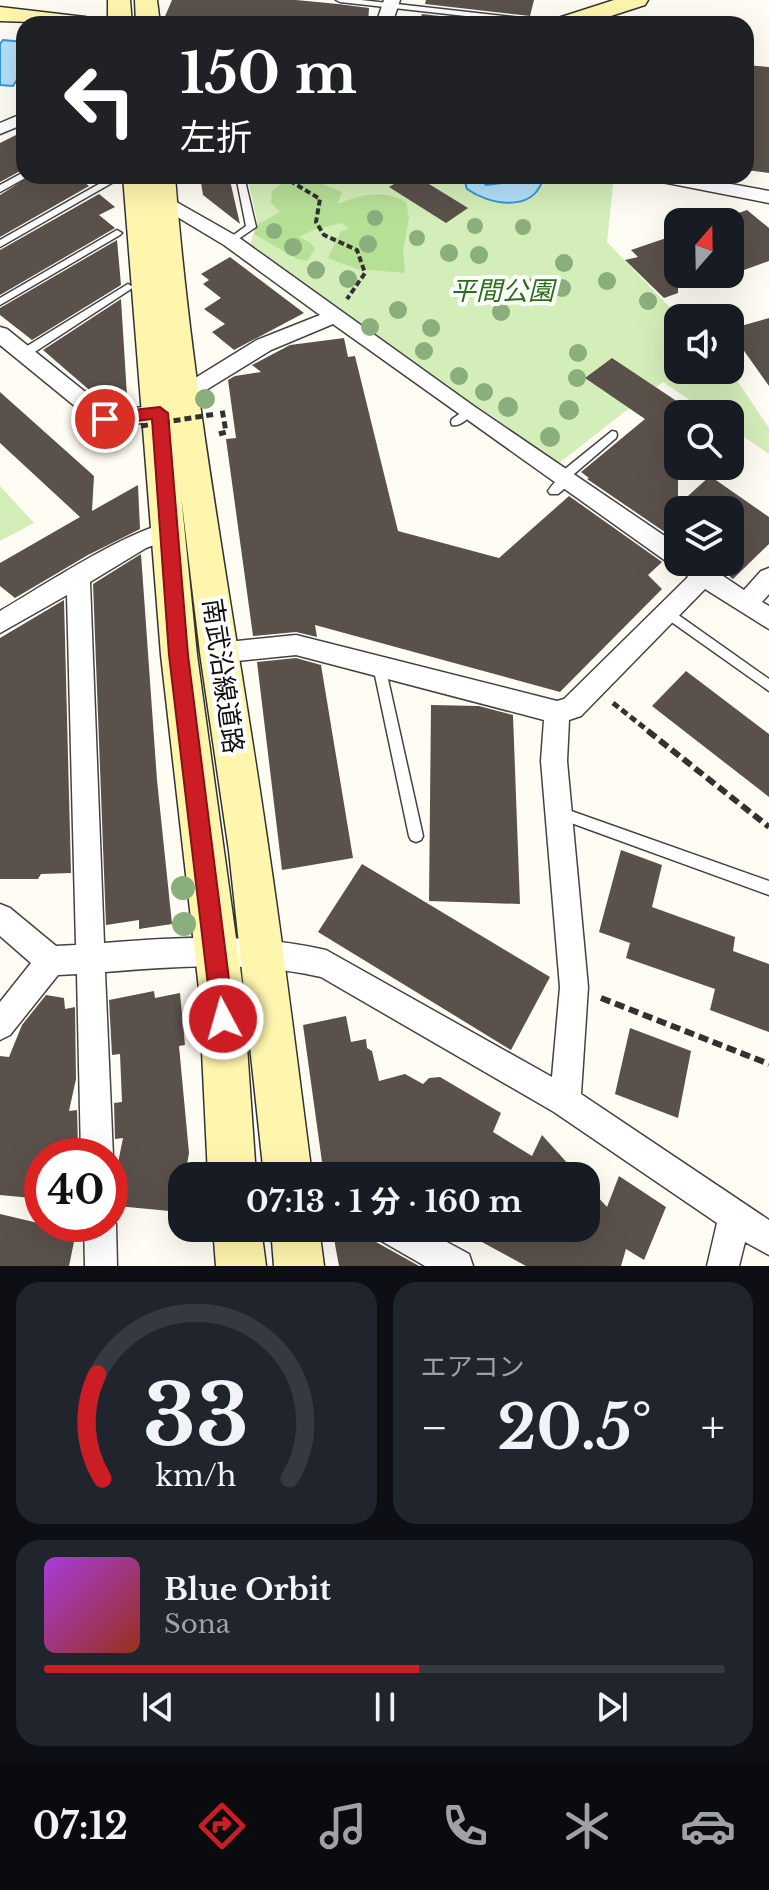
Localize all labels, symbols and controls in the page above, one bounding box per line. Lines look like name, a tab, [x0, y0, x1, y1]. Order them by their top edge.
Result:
text: 150 m	[180, 39, 357, 108]
icon: left	[48, 48, 152, 152]
text: 左折	[180, 115, 252, 160]
north arrow	[664, 208, 744, 288]
map controls	[664, 208, 744, 576]
park label: 平間公園	[450, 275, 558, 307]
button: sound	[664, 304, 744, 384]
pin	[71, 385, 139, 453]
icon: arrive	[83, 397, 127, 441]
button: search	[664, 400, 744, 480]
button: layers	[664, 496, 744, 576]
street label: 南武沿線道路	[196, 597, 250, 755]
position arrow	[181, 977, 265, 1061]
speed limit sign: 40	[24, 1138, 128, 1242]
text: 07:13 · 1 分 · 160 m	[246, 1183, 522, 1220]
text: エアコン	[421, 1351, 525, 1383]
text: 33	[143, 1364, 249, 1467]
text: 20.5°	[497, 1391, 652, 1465]
text: −	[421, 1400, 448, 1455]
text: +	[701, 1400, 725, 1455]
text: km/h	[156, 1458, 237, 1494]
text: Blue Orbit	[164, 1571, 331, 1608]
text: Sona	[164, 1608, 230, 1640]
icon: previous	[136, 1685, 180, 1729]
icon: pause	[363, 1685, 407, 1729]
icon: next	[590, 1685, 634, 1729]
icon: directions	[194, 1798, 250, 1854]
icon: music	[315, 1798, 371, 1854]
icon: phone	[437, 1798, 493, 1854]
icon: climate	[559, 1798, 615, 1854]
icon: car	[680, 1798, 736, 1854]
text: 07:12	[33, 1804, 128, 1849]

